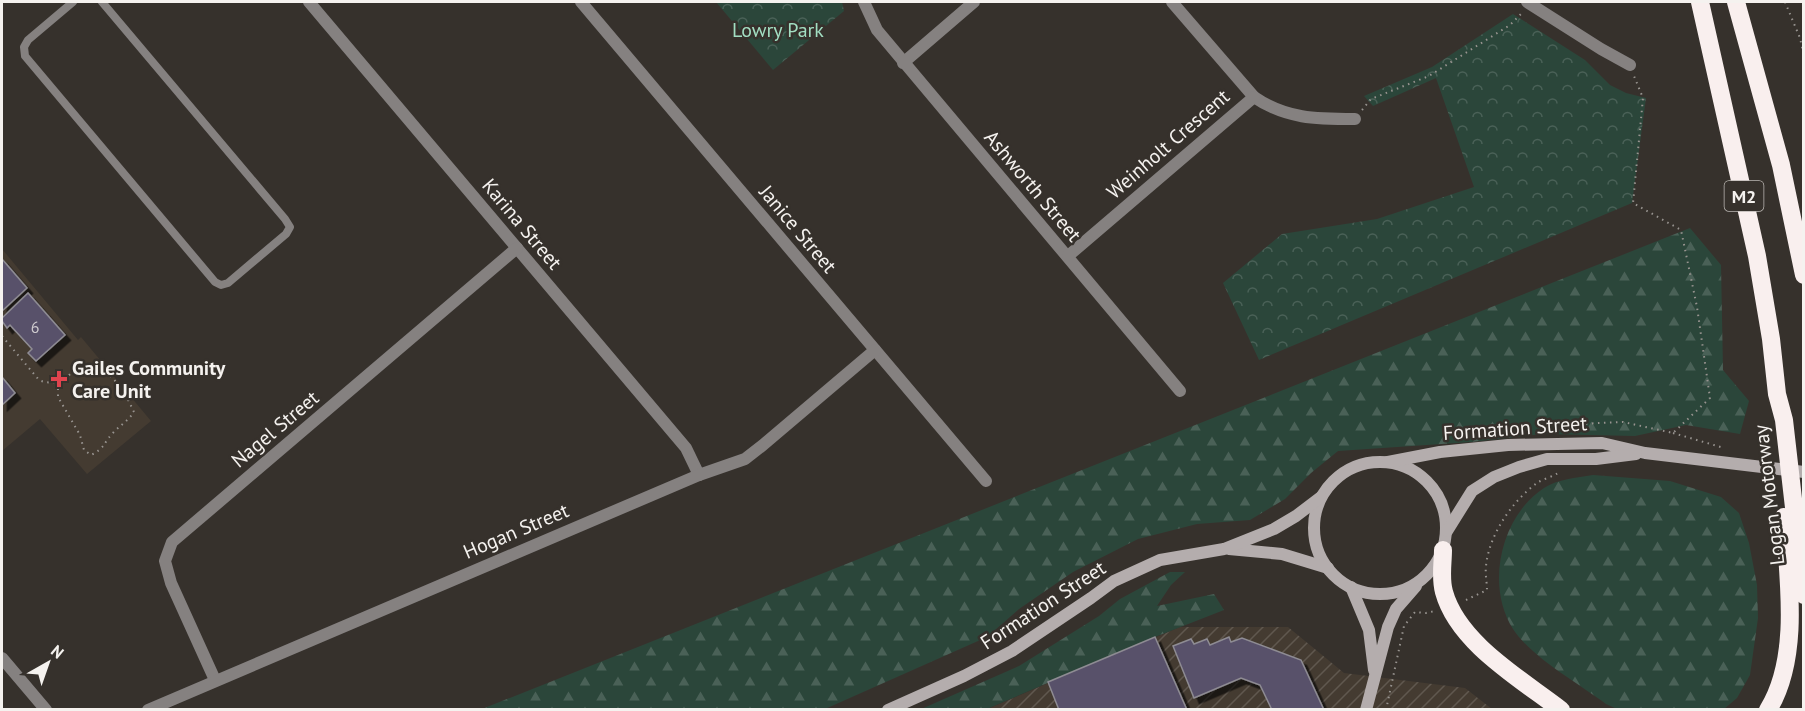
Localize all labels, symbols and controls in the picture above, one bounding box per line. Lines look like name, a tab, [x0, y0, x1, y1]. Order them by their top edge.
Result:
park label: Lowry Park	[732, 17, 824, 43]
street label: Weinholt Crescent	[1101, 83, 1235, 205]
street label: Ashworth Street	[979, 125, 1087, 247]
street label: Karina Street	[476, 173, 568, 275]
street label: Janice Street	[753, 179, 843, 279]
road number: M2	[1724, 181, 1764, 211]
house number: 6	[31, 317, 39, 337]
place label: Gailes Community Care Unit	[72, 355, 226, 404]
marker: Gailes Community Care Unit	[50, 370, 68, 388]
street label: Nagel Street	[226, 385, 324, 473]
street label: Formation Street	[1442, 410, 1588, 446]
street label: Logan Motorway	[1747, 423, 1791, 567]
street label: Hogan Street	[459, 497, 573, 565]
street label: Formation Street	[975, 555, 1111, 655]
north arrow	[18, 633, 78, 693]
text: N	[47, 640, 68, 663]

